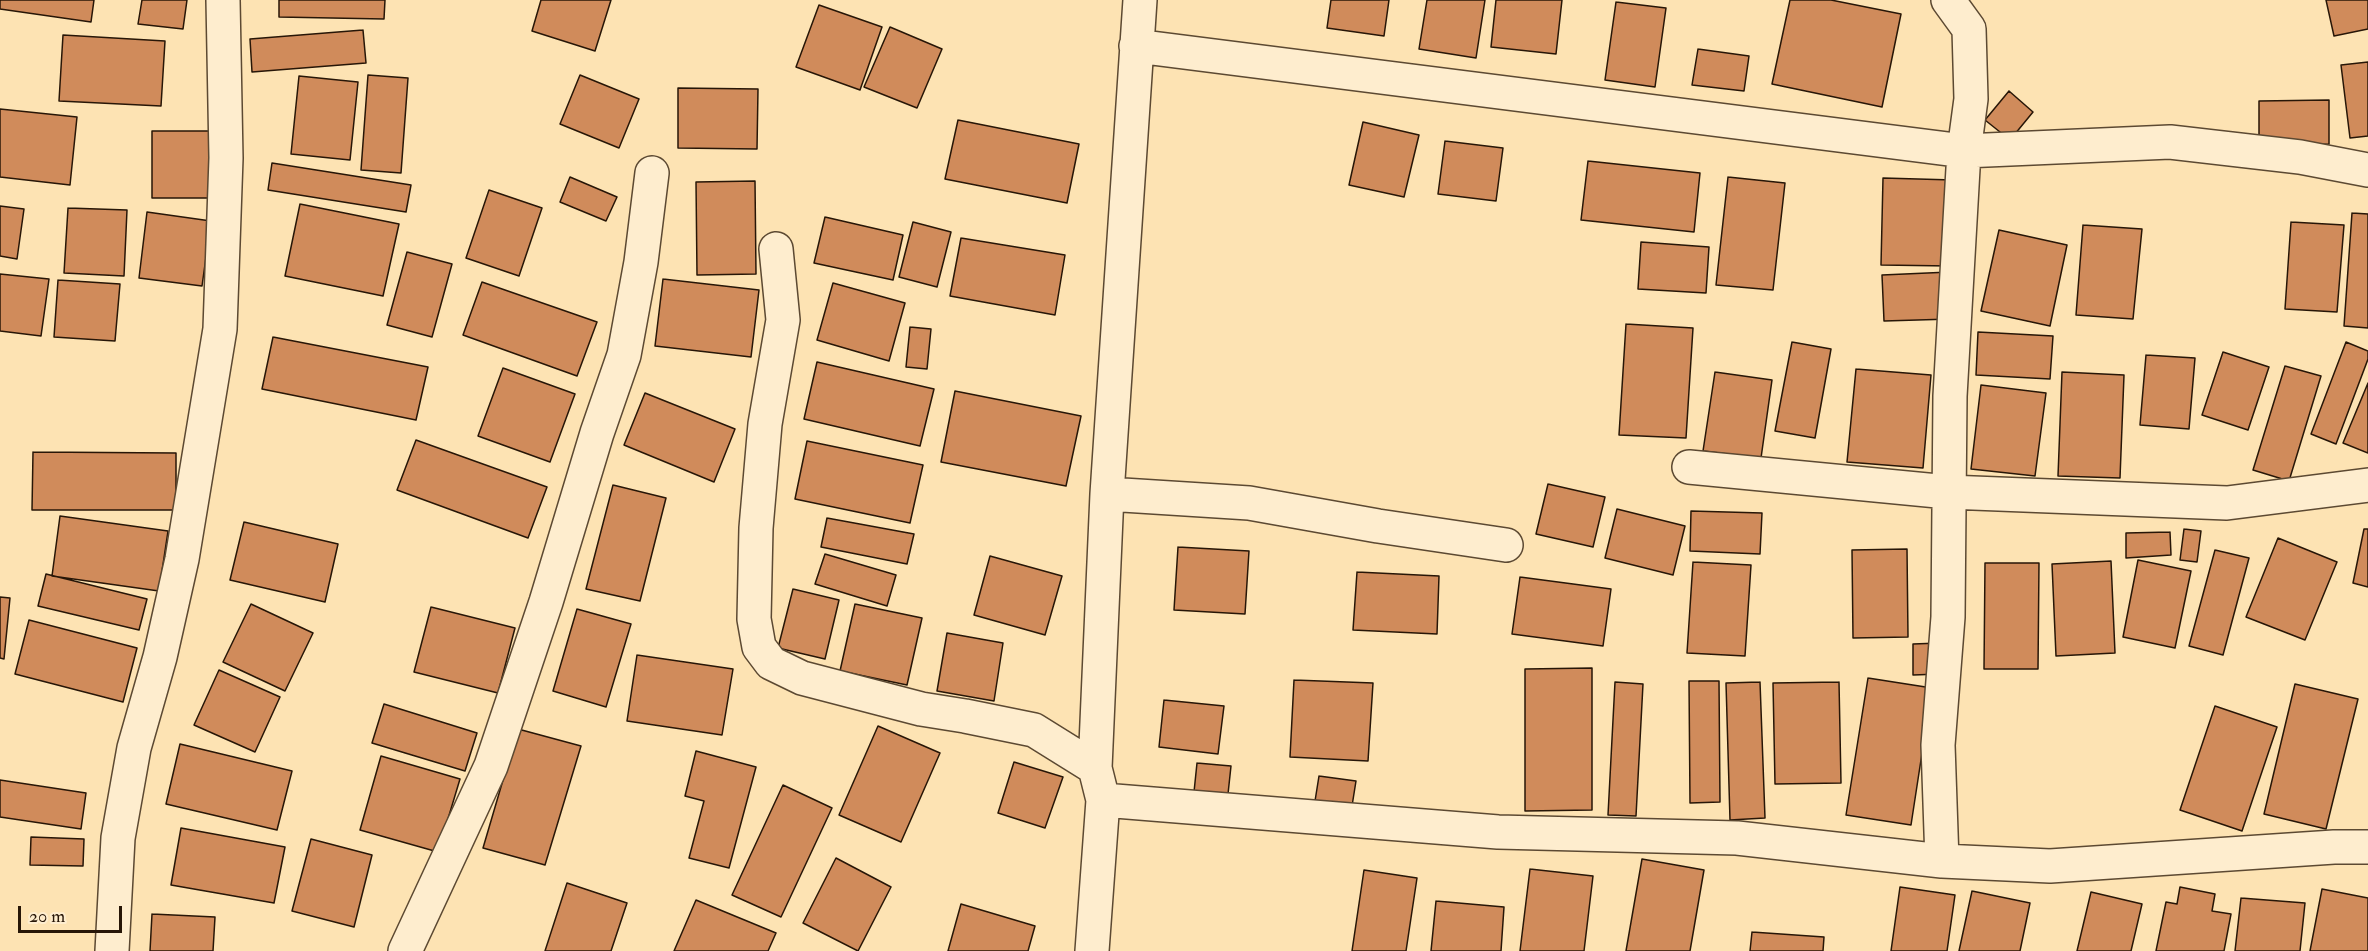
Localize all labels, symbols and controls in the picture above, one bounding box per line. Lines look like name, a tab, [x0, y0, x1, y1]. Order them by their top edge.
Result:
scale bar	[21, 894, 124, 932]
text: 20 m	[29, 905, 65, 928]

